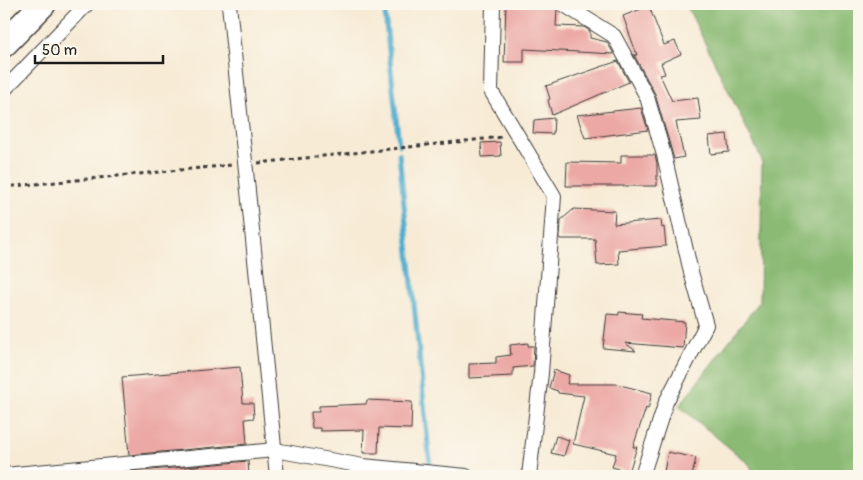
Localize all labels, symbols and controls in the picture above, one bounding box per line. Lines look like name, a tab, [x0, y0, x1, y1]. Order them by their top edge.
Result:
scale bar	[35, 32, 162, 64]
text: 50 m	[42, 41, 77, 60]

